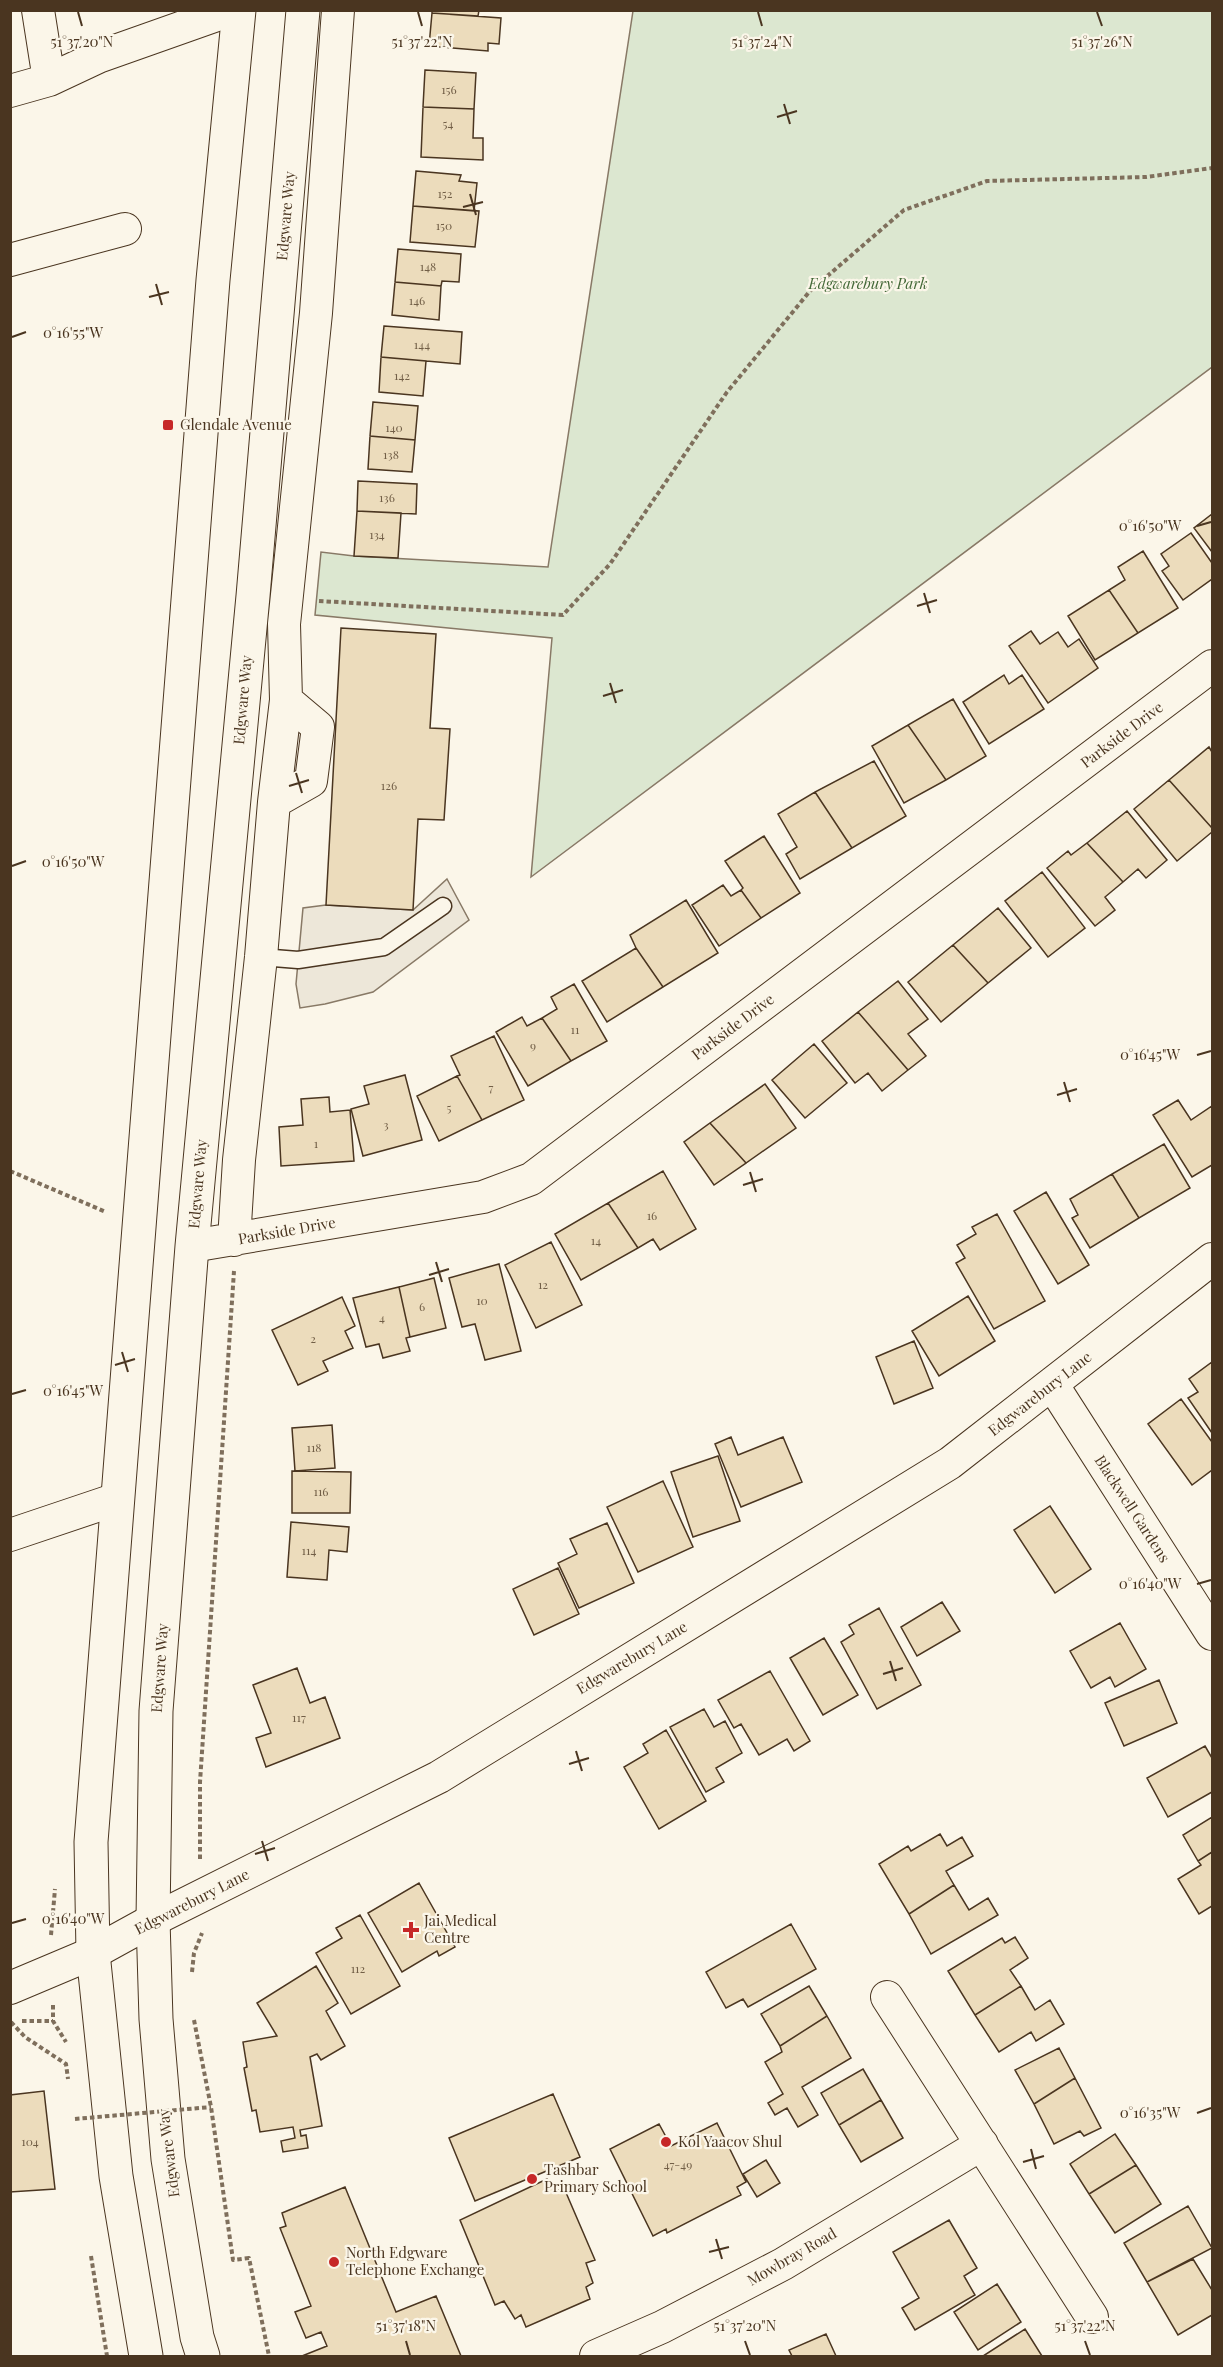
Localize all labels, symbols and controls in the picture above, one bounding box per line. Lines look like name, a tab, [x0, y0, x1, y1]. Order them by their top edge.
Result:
text: 51°37'20"N	[51, 31, 114, 51]
text: 51°37'22"N	[391, 31, 453, 51]
text: 51°37'24"N	[731, 31, 793, 51]
text: 51°37'26"N	[1071, 31, 1133, 51]
house number: 156	[441, 81, 457, 97]
house number: 54	[443, 115, 454, 131]
street label: Edgware Way	[271, 170, 299, 261]
house number: 152	[437, 185, 453, 201]
house number: 150	[436, 217, 452, 233]
house number: 148	[420, 258, 436, 274]
park label: Edgwarebury Park	[808, 273, 928, 293]
house number: 146	[409, 292, 425, 308]
text: 0°16'55"W	[43, 322, 103, 342]
house number: 144	[414, 336, 430, 352]
house number: 142	[394, 367, 410, 383]
place label: Glendale Avenue	[180, 414, 292, 434]
marker: Glendale Avenue	[161, 418, 175, 432]
house number: 140	[385, 419, 403, 435]
house number: 138	[383, 446, 399, 462]
house number: 136	[379, 489, 395, 505]
text: 0°16'50"W	[1119, 515, 1182, 535]
house number: 134	[369, 526, 385, 542]
street label: Edgware Way	[228, 654, 256, 745]
street label: Parkside Drive	[1076, 697, 1167, 772]
house number: 126	[381, 777, 397, 793]
text: 0°16'50"W	[42, 851, 105, 871]
street label: Parkside Drive	[687, 989, 778, 1064]
house number: 11	[571, 1021, 580, 1037]
house number: 9	[530, 1037, 536, 1053]
text: 0°16'45"W	[1120, 1044, 1180, 1064]
house number: 7	[489, 1079, 494, 1095]
house number: 5	[447, 1099, 452, 1115]
house number: 3	[383, 1116, 389, 1132]
house number: 1	[314, 1135, 319, 1151]
street label: Edgware Way	[183, 1138, 211, 1229]
house number: 16	[647, 1207, 657, 1223]
street label: Parkside Drive	[237, 1212, 337, 1248]
house number: 14	[591, 1232, 601, 1248]
house number: 12	[538, 1276, 548, 1292]
house number: 10	[476, 1292, 488, 1308]
house number: 6	[419, 1298, 425, 1314]
house number: 4	[379, 1309, 385, 1325]
house number: 2	[310, 1330, 316, 1346]
street label: Edgwarebury Lane	[984, 1347, 1095, 1440]
text: 0°16'45"W	[43, 1380, 103, 1400]
house number: 118	[306, 1439, 322, 1455]
street label: Blackwell Gardens	[1091, 1451, 1175, 1566]
house number: 116	[313, 1483, 329, 1499]
house number: 114	[302, 1542, 316, 1558]
text: 0°16'40"W	[1119, 1573, 1182, 1593]
street label: Edgwarebury Lane	[572, 1616, 691, 1698]
street label: Edgware Way	[146, 1622, 172, 1713]
house number: 117	[292, 1709, 306, 1725]
street label: Edgwarebury Lane	[131, 1864, 252, 1939]
text: 0°16'40"W	[42, 1908, 105, 1928]
place label: Jai Medical Centre	[423, 1910, 497, 1947]
marker: Jai Medical Centre	[402, 1921, 420, 1939]
house number: 112	[351, 1960, 366, 1976]
text: 0°16'35"W	[1120, 2102, 1181, 2122]
street label: Edgware Way	[153, 2107, 183, 2199]
place label: Kol Yaacov Shul	[678, 2131, 782, 2151]
house number: 104	[21, 2133, 39, 2149]
marker: Kol Yaacov Shul	[659, 2135, 673, 2149]
house number: 47-49	[664, 2156, 692, 2172]
place label: Tashbar Primary School	[544, 2159, 647, 2196]
marker: Tashbar Primary School	[525, 2172, 539, 2186]
street label: Mowbray Road	[743, 2222, 840, 2290]
place label: North Edgware Telephone Exchange	[346, 2242, 484, 2279]
marker: North Edgware Telephone Exchange	[327, 2255, 341, 2269]
text: 51°37'18"N	[376, 2315, 437, 2335]
text: 51°37'20"N	[714, 2315, 777, 2335]
text: 51°37'22"N	[1054, 2315, 1116, 2335]

